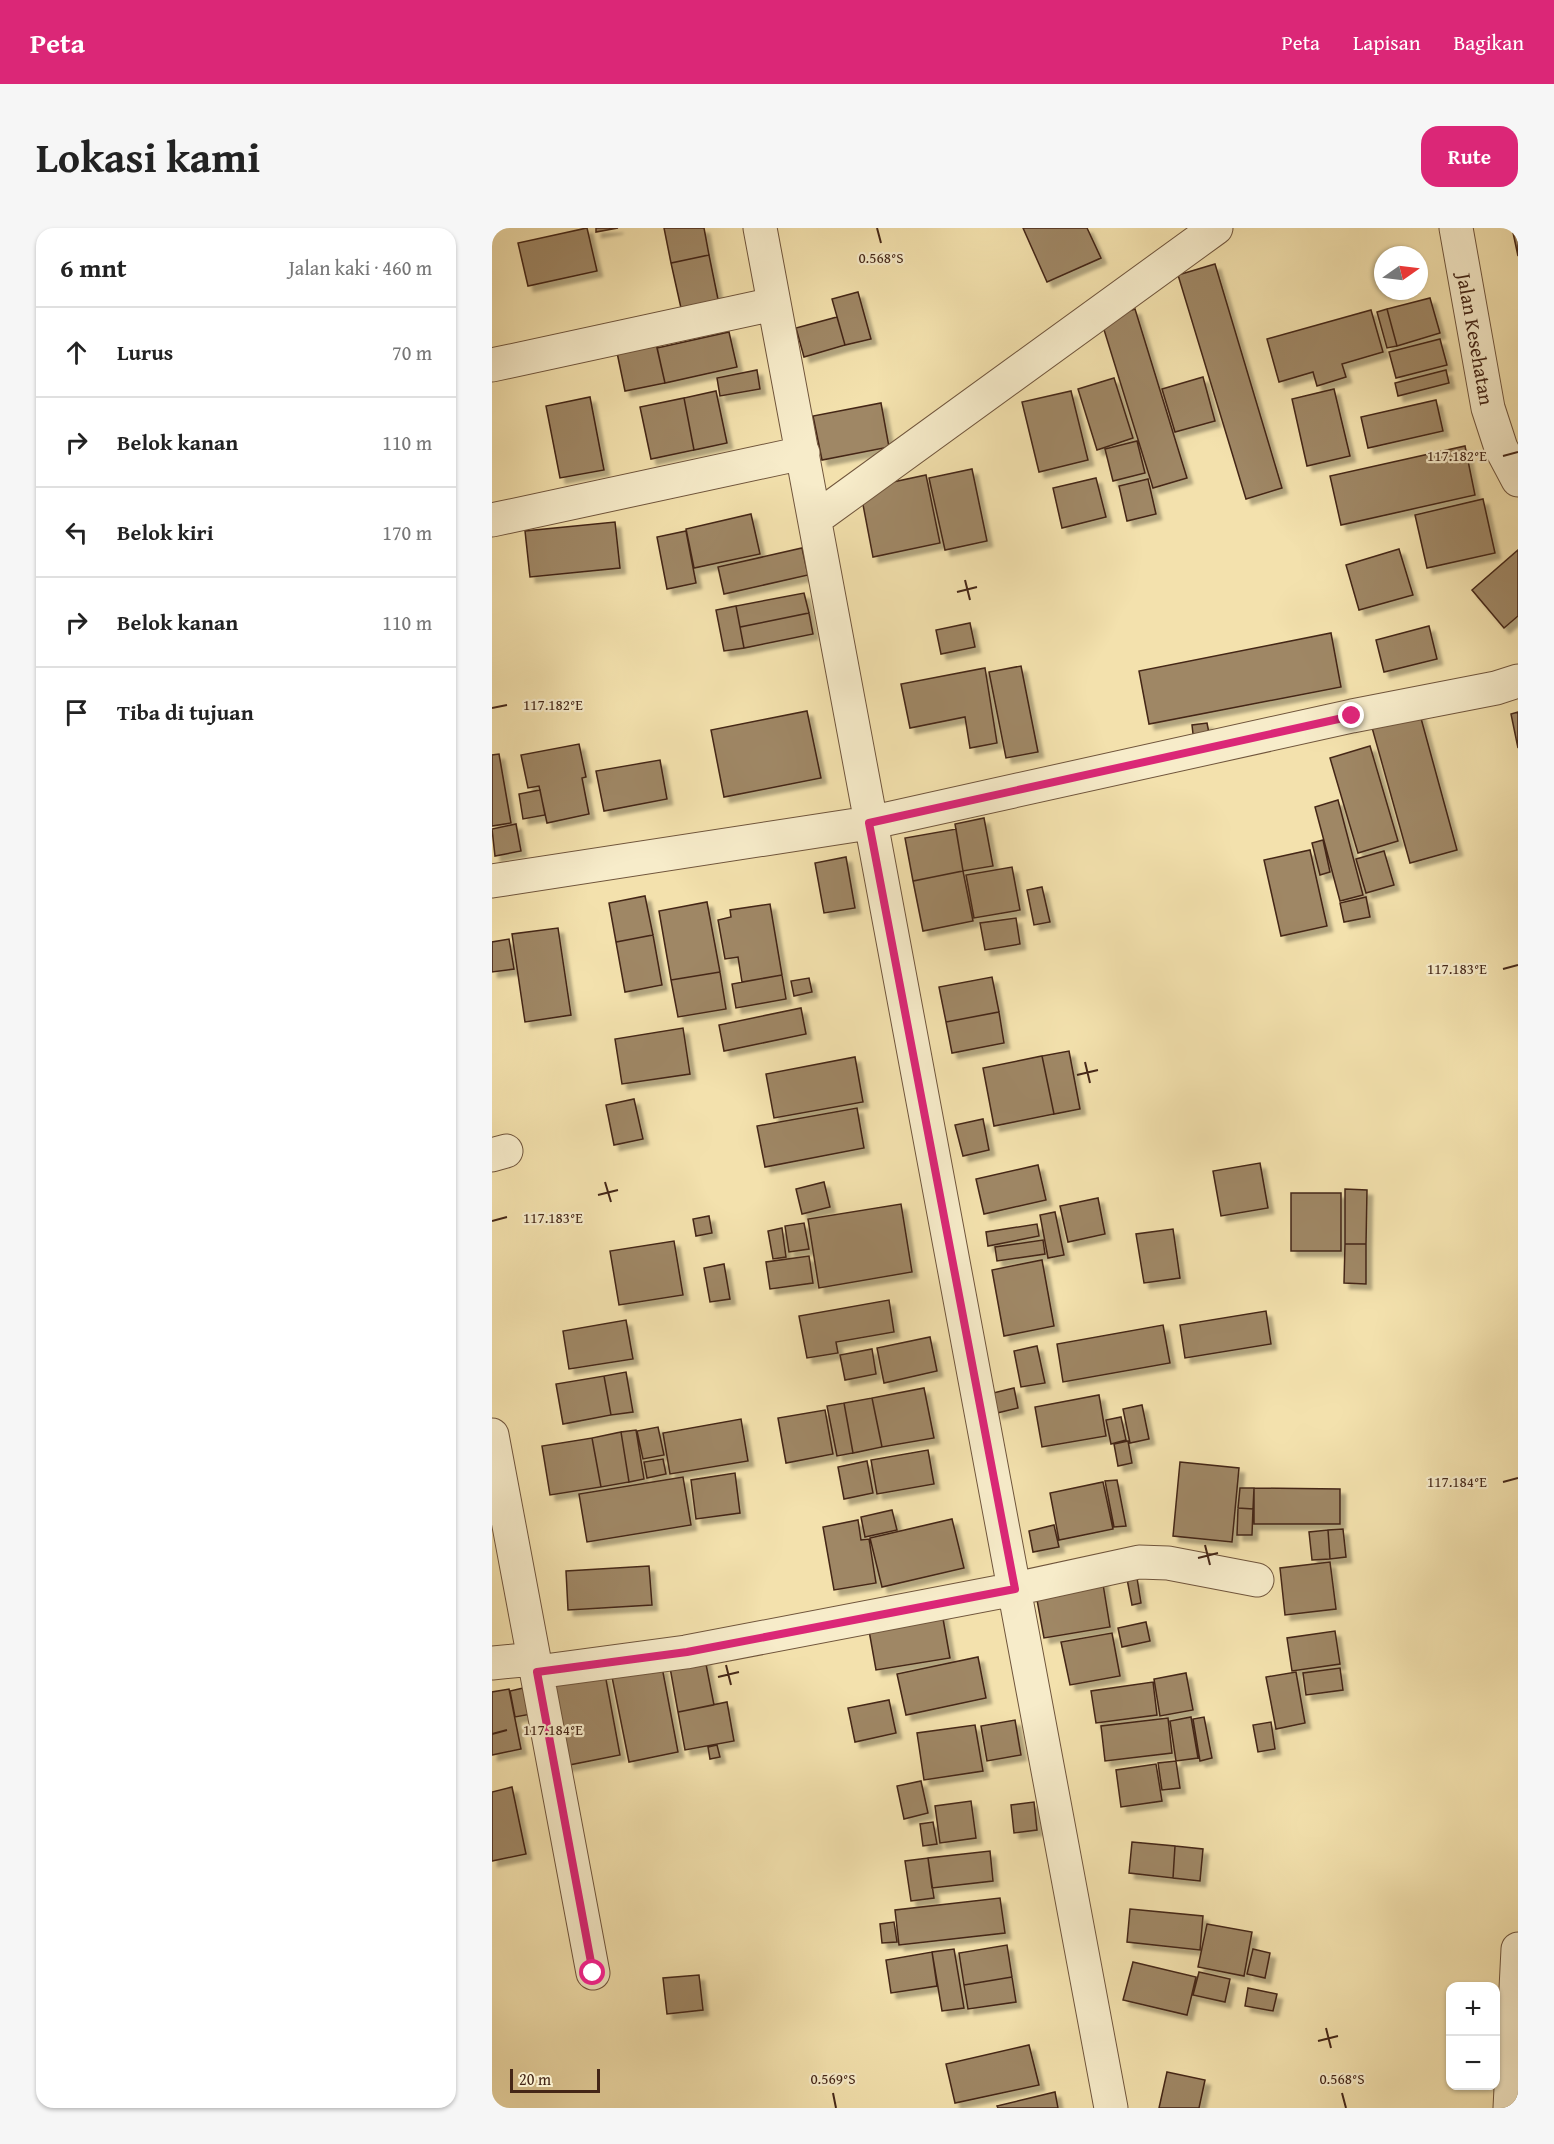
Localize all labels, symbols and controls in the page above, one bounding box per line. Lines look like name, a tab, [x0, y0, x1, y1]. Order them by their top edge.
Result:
text: Peta	[30, 22, 85, 63]
text: Peta	[1282, 27, 1320, 58]
text: Lapisan	[1353, 27, 1420, 58]
text: Bagikan	[1453, 27, 1524, 58]
text: Lokasi kami	[36, 126, 260, 187]
button: Rute	[1421, 126, 1518, 187]
north arrow	[1374, 246, 1428, 300]
text: 0.568°S	[858, 247, 904, 268]
text: 6 mnt	[60, 248, 127, 287]
text: Jalan kaki · 460 m	[288, 253, 432, 282]
street label: Jalan Kesehatan	[1450, 268, 1502, 407]
icon: ahead	[60, 336, 93, 369]
text: Lurus	[117, 336, 173, 368]
text: 70 m	[392, 338, 432, 367]
icon: right	[60, 426, 93, 459]
text: Belok kanan	[117, 426, 238, 458]
text: 110 m	[382, 428, 432, 457]
text: 117.182°E	[1427, 445, 1487, 466]
icon: left	[60, 516, 93, 549]
text: Belok kiri	[117, 516, 214, 548]
text: 170 m	[382, 518, 432, 547]
icon: right	[60, 606, 93, 639]
text: Belok kanan	[117, 606, 238, 638]
text: 110 m	[382, 608, 432, 637]
text: 117.182°E	[523, 694, 583, 715]
icon: arrive	[60, 696, 93, 729]
text: Tiba di tujuan	[117, 696, 254, 728]
route end	[1338, 702, 1364, 728]
text: 117.183°E	[1427, 958, 1487, 979]
text: 117.183°E	[523, 1207, 583, 1228]
text: 117.184°E	[1427, 1471, 1487, 1492]
text: 117.184°E	[523, 1719, 583, 1740]
route start	[579, 1959, 605, 1985]
map controls	[1446, 1982, 1500, 2090]
button: +	[1446, 1982, 1500, 2036]
button: −	[1446, 2036, 1500, 2090]
scale bar	[510, 2066, 600, 2094]
text: 20 m	[519, 2067, 551, 2091]
text: 0.569°S	[810, 2068, 856, 2089]
text: 0.568°S	[1319, 2068, 1365, 2089]

